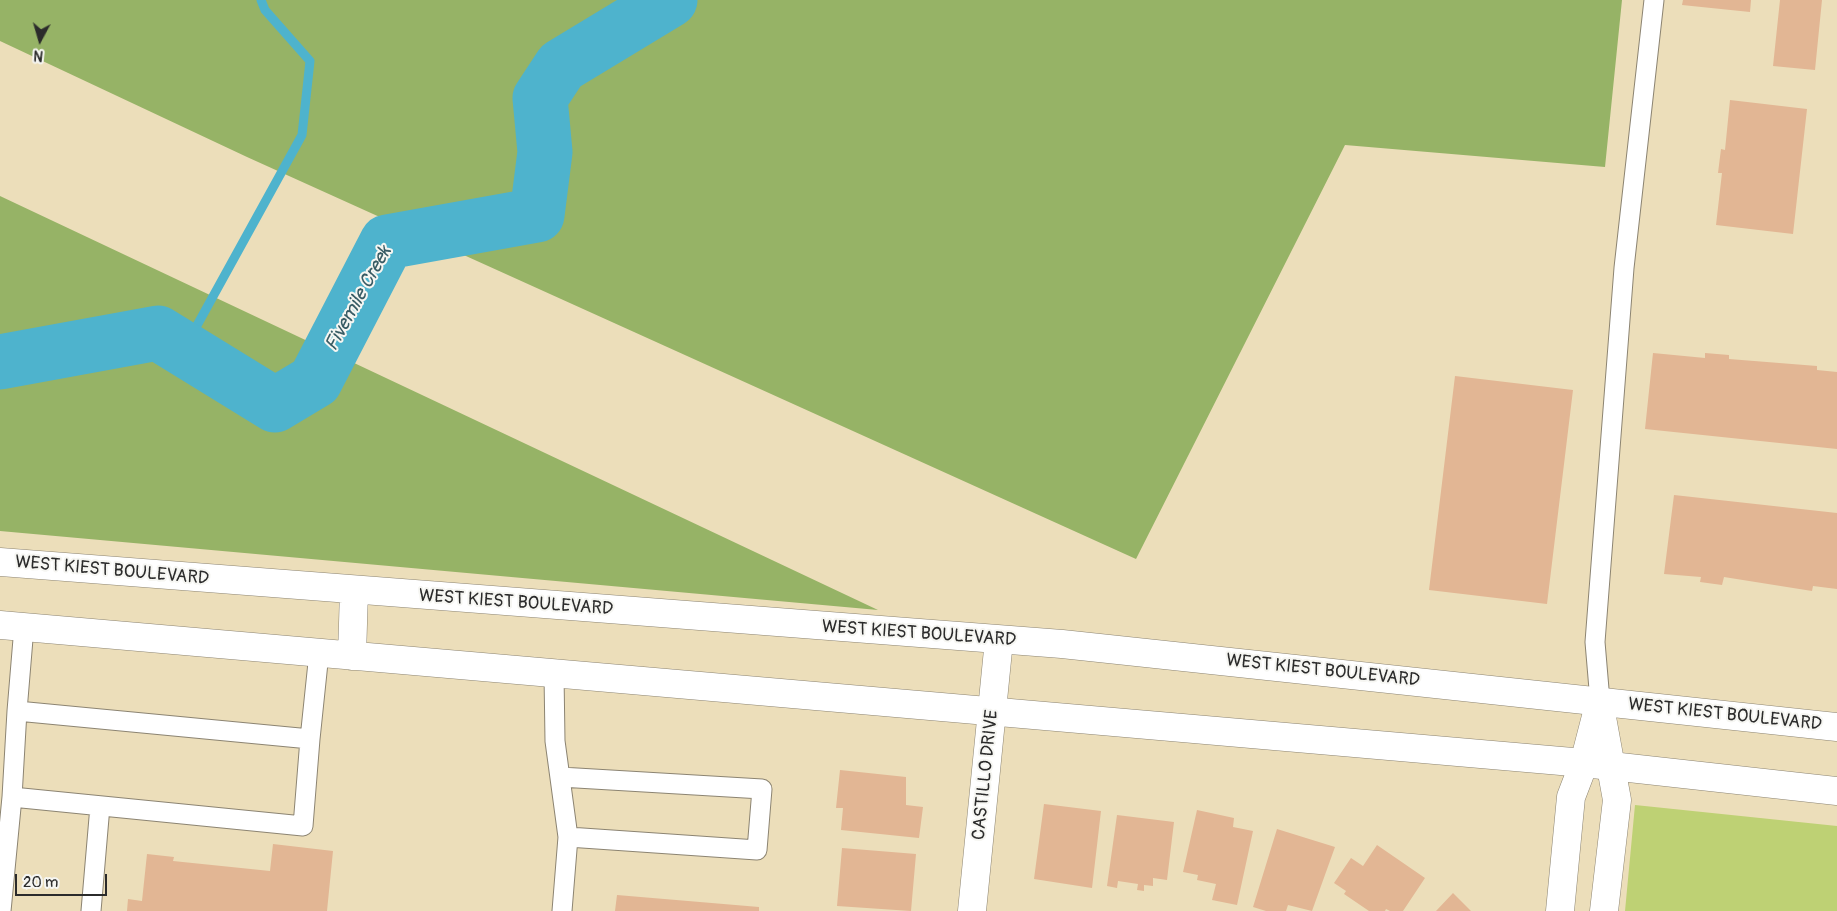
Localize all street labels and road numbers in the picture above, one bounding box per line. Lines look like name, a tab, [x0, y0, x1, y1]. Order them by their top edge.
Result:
street label: WEST KIEST BOULEVARD	[14, 552, 210, 590]
street label: WEST KIEST BOULEVARD	[418, 585, 614, 621]
street label: WEST KIEST BOULEVARD	[821, 616, 1017, 652]
street label: WEST KIEST BOULEVARD	[1225, 650, 1421, 692]
street label: WEST KIEST BOULEVARD	[1627, 694, 1823, 736]
street label: CASTILLO DRIVE	[968, 709, 1004, 841]

